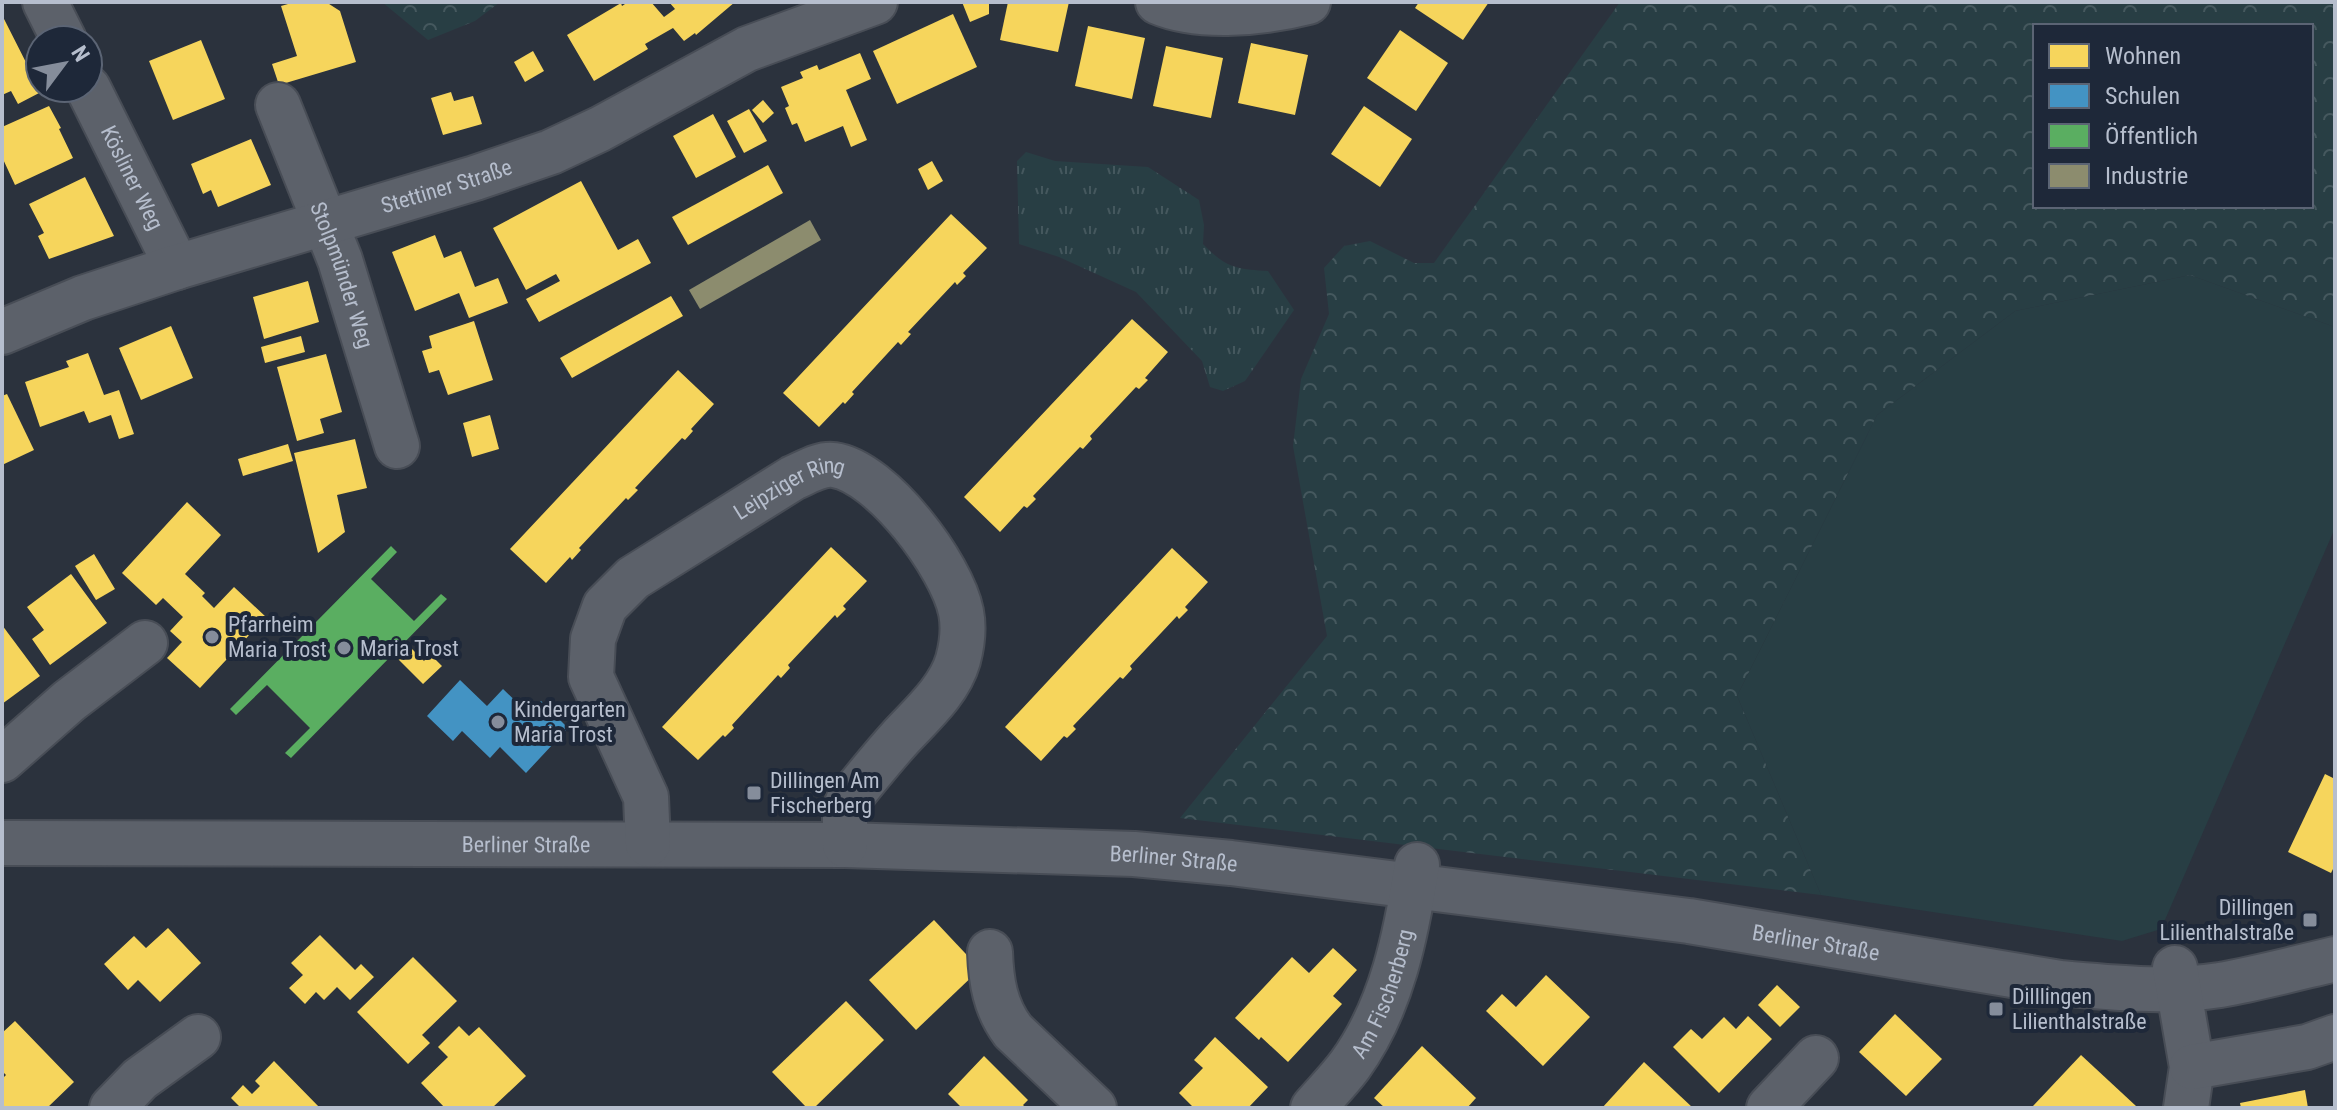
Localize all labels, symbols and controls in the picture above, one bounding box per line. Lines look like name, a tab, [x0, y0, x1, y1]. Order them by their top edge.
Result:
north arrow	[24, 24, 104, 104]
legend	[2033, 24, 2313, 208]
text: N	[66, 41, 95, 66]
text: Wohnen	[2105, 42, 2181, 70]
text: Schulen	[2105, 82, 2180, 110]
street label: Kösliner Weg	[96, 121, 169, 234]
text: Öffentlich	[2105, 122, 2198, 150]
street label: Stettiner Straße	[378, 154, 515, 218]
text: Industrie	[2105, 162, 2188, 190]
street label: Stolpmünder Weg	[306, 198, 379, 351]
street label: Leipziger Ring	[729, 452, 848, 524]
place label: Pfarrheim Maria Trost	[228, 612, 327, 662]
marker: Pfarrheim Maria Trost	[203, 628, 221, 646]
place label: Maria Trost	[360, 636, 459, 661]
marker: Maria Trost	[335, 639, 353, 657]
place label: Kindergarten Maria Trost	[514, 697, 626, 747]
marker: Kindergarten Maria Trost	[489, 713, 507, 731]
place label: Dillingen Am Fischerberg	[770, 768, 880, 818]
marker: Dillingen Am Fischerberg	[745, 784, 763, 802]
street label: Berliner Straße	[462, 832, 590, 857]
street label: Berliner Straße	[1109, 841, 1239, 876]
place label: Dillingen Lilienthalstraße	[2160, 895, 2294, 945]
marker: Dillingen Lilienthalstraße	[2301, 911, 2319, 929]
street label: Berliner Straße	[1751, 919, 1881, 965]
street label: Am Fischerberg	[1346, 927, 1418, 1063]
place label: Dilllingen Lilienthalstraße	[2012, 984, 2146, 1034]
marker: Dilllingen Lilienthalstraße	[1987, 1000, 2005, 1018]

